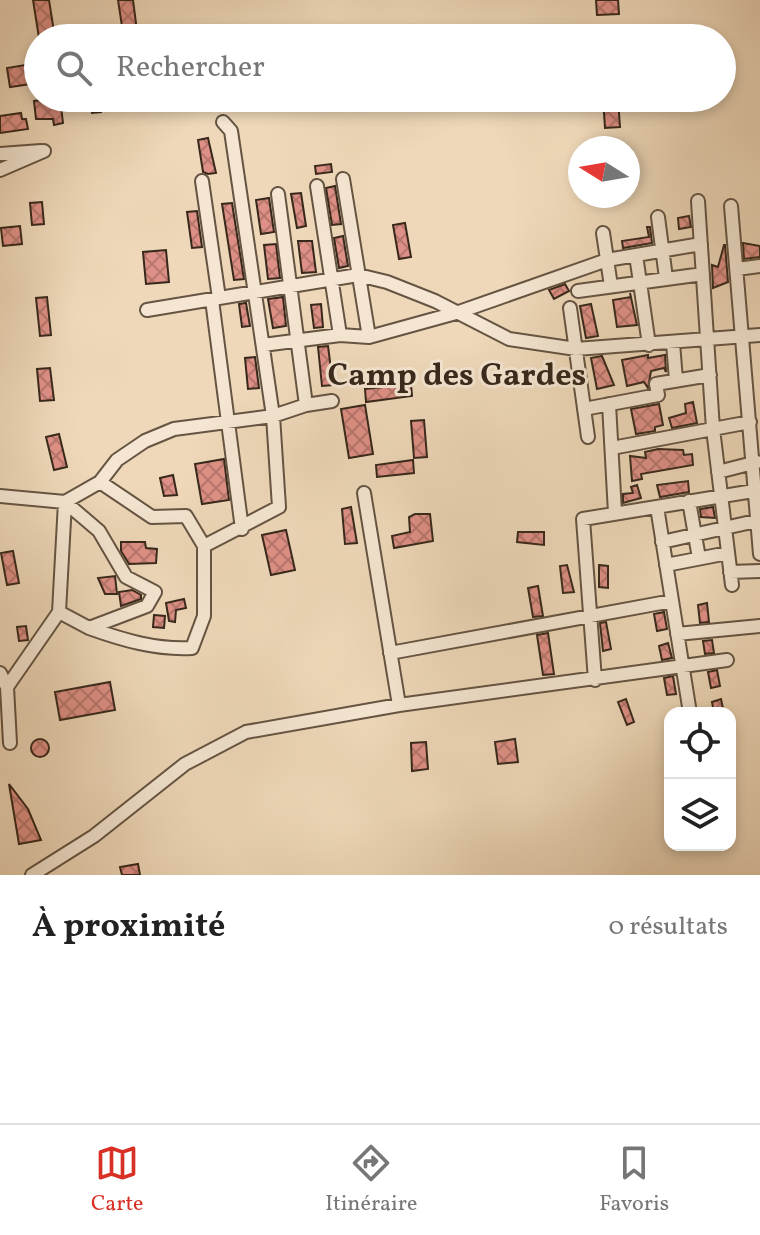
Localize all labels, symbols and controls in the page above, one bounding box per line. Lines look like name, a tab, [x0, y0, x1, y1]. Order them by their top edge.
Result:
search box	[24, 24, 736, 112]
icon: search	[52, 46, 96, 90]
text: Rechercher	[116, 47, 265, 89]
north arrow	[568, 136, 640, 208]
district label: Camp des Gardes	[328, 355, 586, 399]
map controls	[664, 707, 736, 851]
button: locate	[664, 707, 736, 779]
button: layers	[664, 779, 736, 851]
text: À proximité	[32, 904, 225, 951]
text: 0 résultats	[608, 909, 728, 945]
tab: Carte	[91, 1141, 143, 1220]
tab: Itinéraire	[325, 1141, 417, 1220]
tab: Favoris	[599, 1141, 669, 1220]

